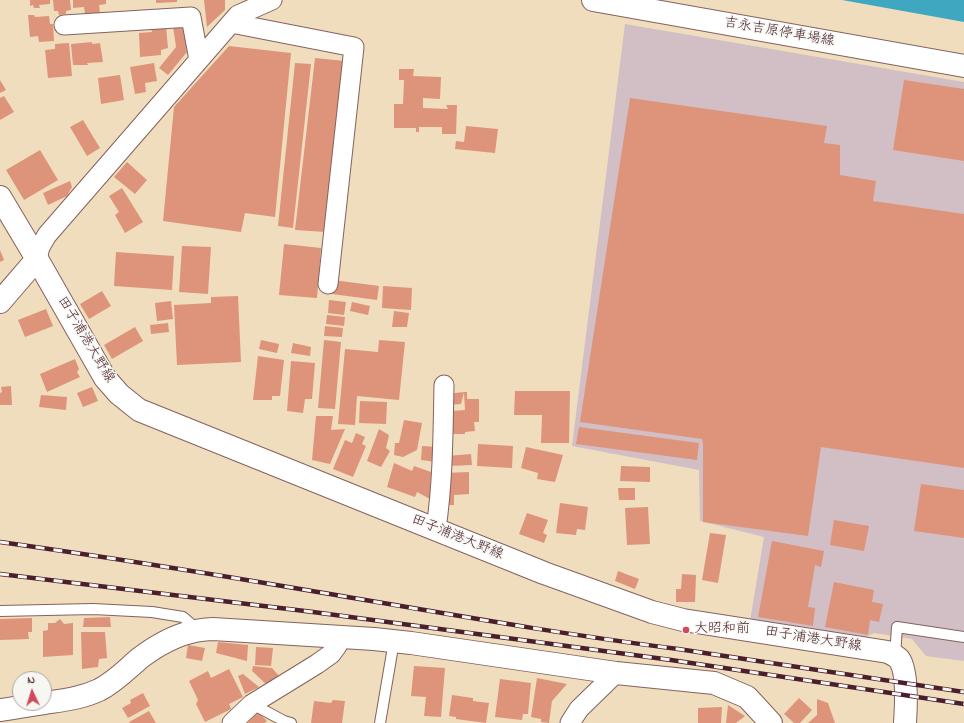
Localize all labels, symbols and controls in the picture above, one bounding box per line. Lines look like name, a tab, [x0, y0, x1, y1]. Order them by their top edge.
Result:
street label: 吉永吉原停車場線	[722, 15, 836, 51]
street label: 田子浦港大野線	[53, 294, 117, 386]
street label: 田子浦港大野線	[408, 512, 506, 564]
place label: 大昭和前	[694, 622, 750, 638]
street label: 田子浦港大野線	[763, 624, 863, 656]
marker: 大昭和前	[681, 625, 691, 635]
north arrow	[12, 671, 52, 711]
text: N	[27, 672, 36, 688]

